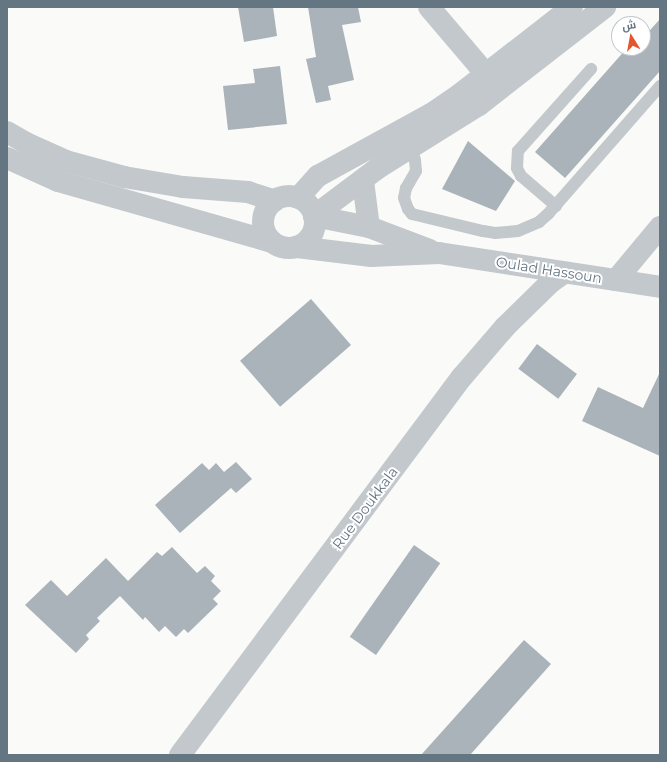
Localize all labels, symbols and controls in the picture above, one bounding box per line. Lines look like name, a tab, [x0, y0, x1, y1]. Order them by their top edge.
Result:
north arrow	[611, 16, 651, 56]
text: ش	[621, 17, 637, 33]
street label: Oulad Hassoun	[495, 253, 603, 287]
street label: Rue Doukkala	[329, 464, 401, 552]

